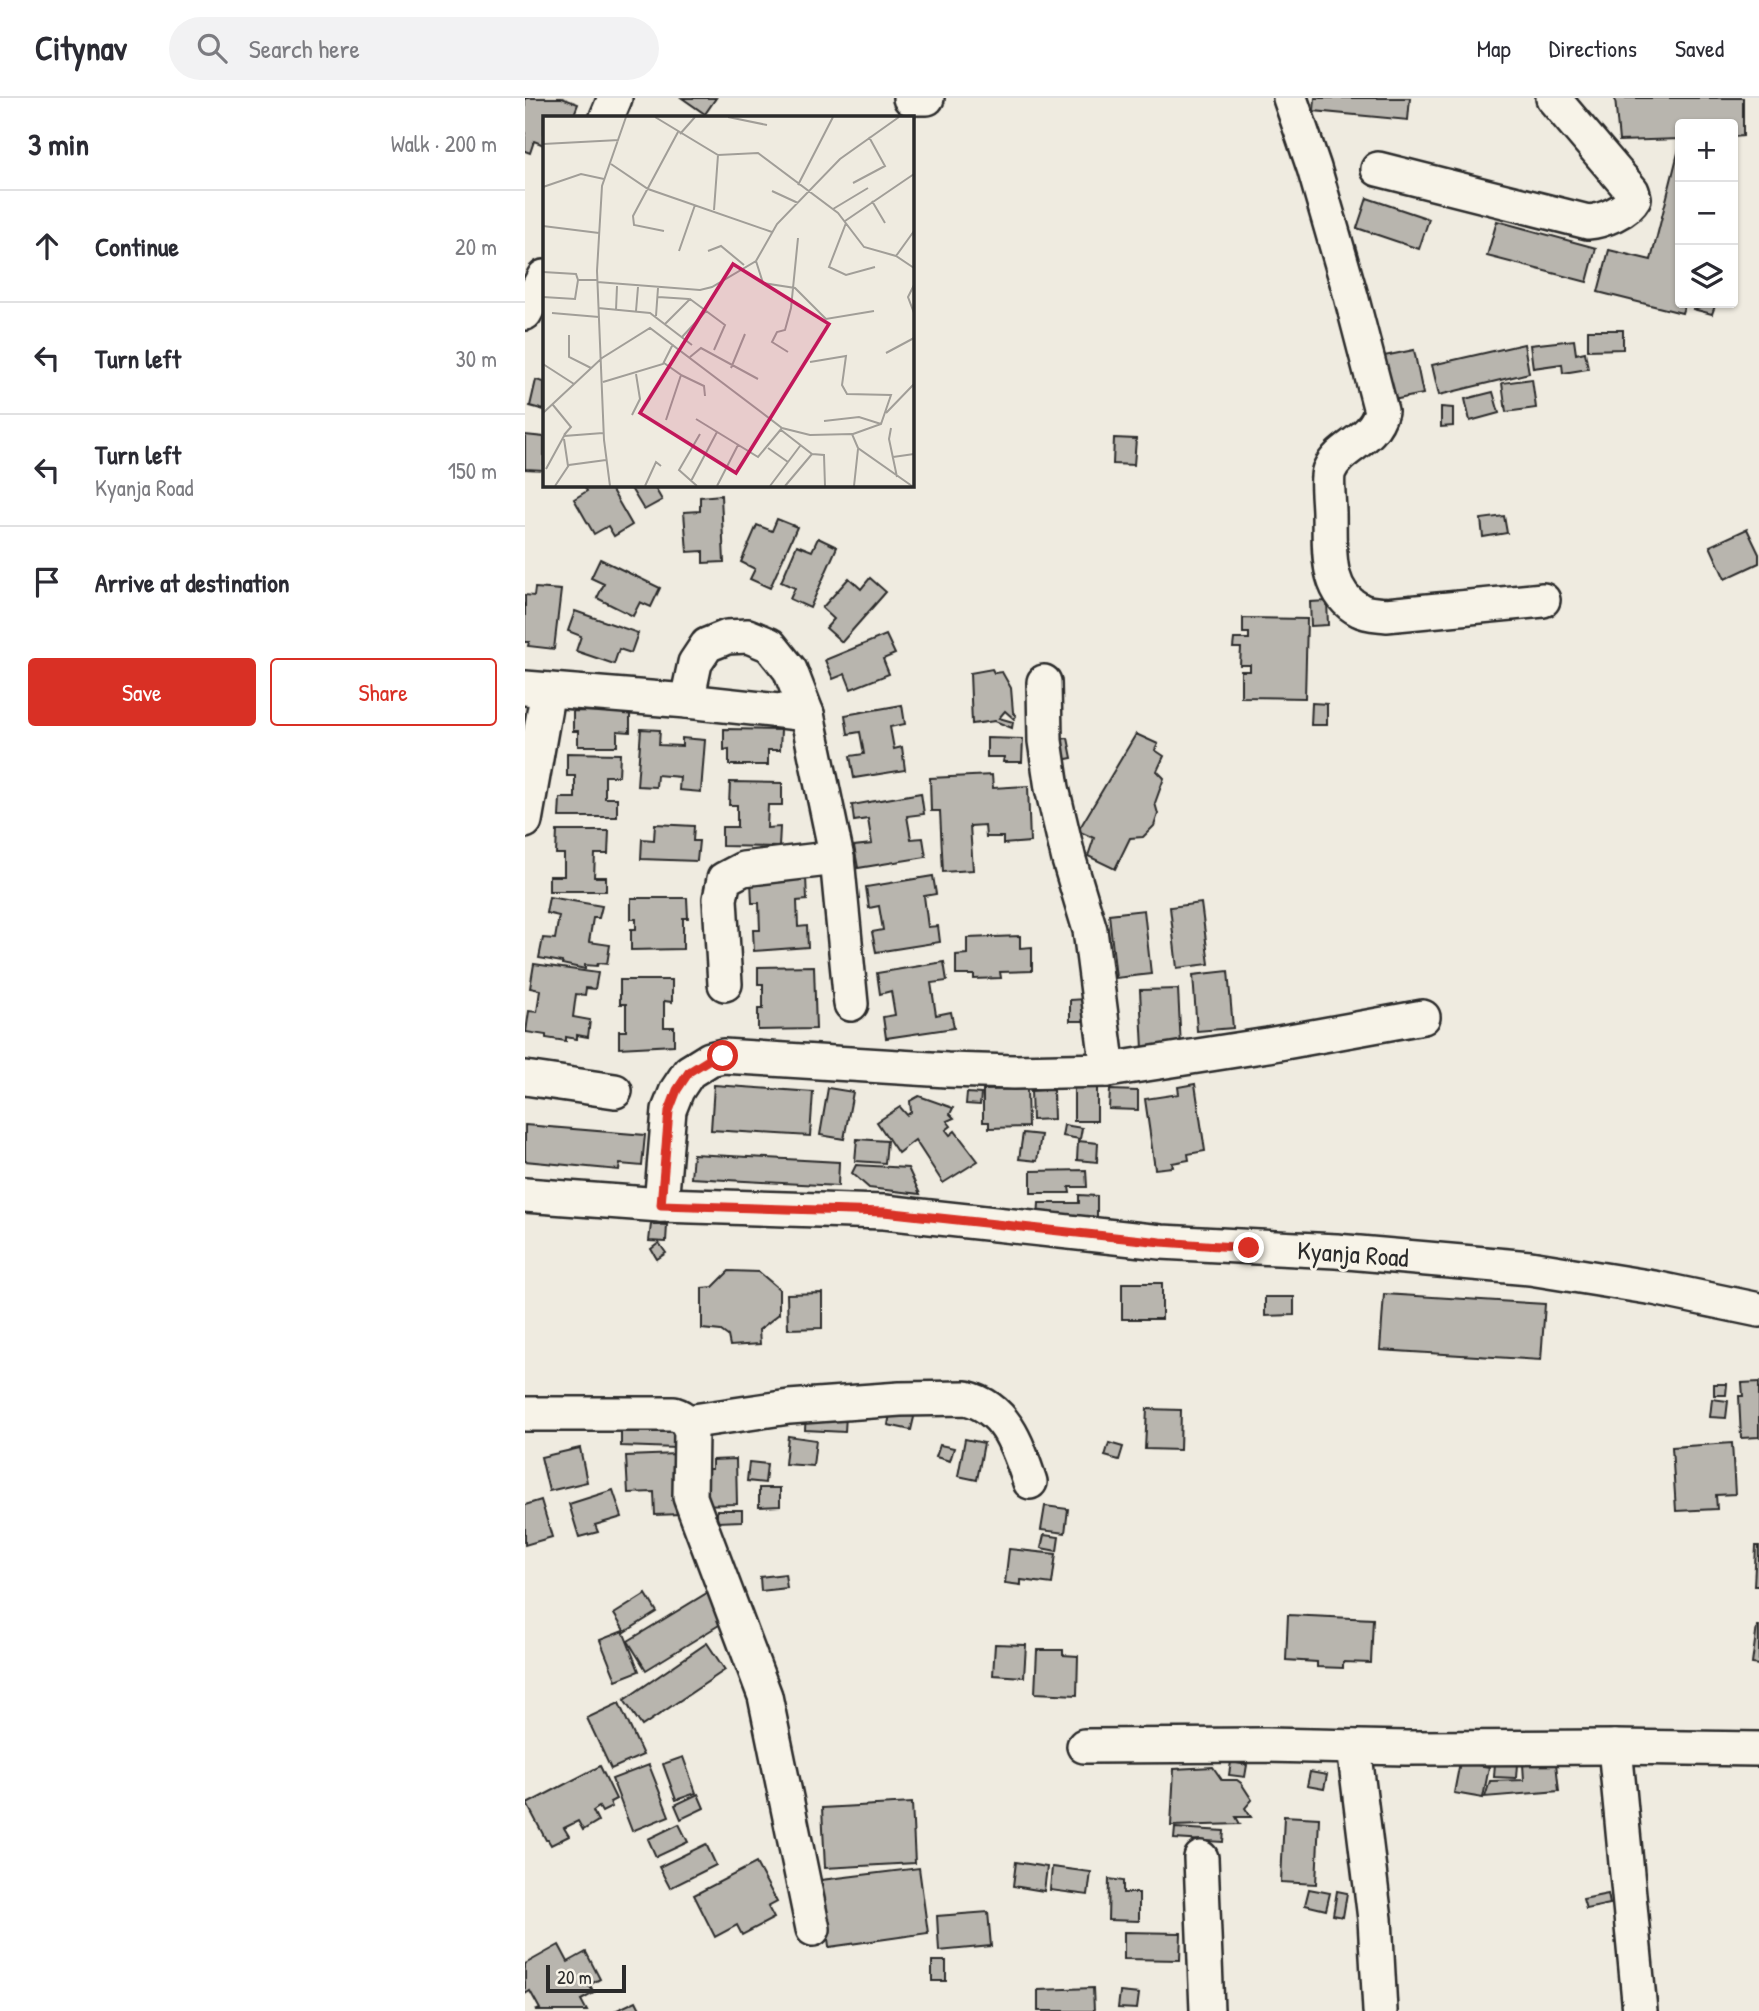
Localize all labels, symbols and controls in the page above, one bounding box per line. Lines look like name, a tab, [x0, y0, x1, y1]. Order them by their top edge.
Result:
search box	[169, 17, 659, 80]
text: Citynav	[35, 26, 127, 70]
icon: search	[193, 29, 231, 67]
text: Search here	[249, 31, 360, 66]
text: Map	[1477, 32, 1511, 64]
text: Directions	[1549, 32, 1637, 64]
text: Saved	[1675, 32, 1724, 64]
inset map	[543, 116, 913, 486]
map controls	[1675, 119, 1738, 308]
button: +	[1675, 119, 1738, 182]
text: 3 min	[28, 124, 89, 164]
text: Walk · 200 m	[391, 128, 497, 159]
button: −	[1675, 182, 1738, 245]
icon: ahead	[28, 227, 66, 265]
text: Continue	[95, 229, 179, 264]
text: 20 m	[455, 231, 497, 262]
button: layers	[1675, 245, 1738, 308]
icon: left	[28, 339, 66, 377]
text: Turn left	[95, 341, 181, 376]
text: 30 m	[455, 343, 497, 374]
text: Turn left	[95, 437, 181, 472]
icon: left	[28, 451, 66, 489]
text: 150 m	[448, 455, 497, 486]
text: Kyanja Road	[95, 472, 194, 503]
icon: arrive	[28, 563, 66, 601]
text: Arrive at destination	[95, 565, 290, 600]
button: Save	[28, 658, 256, 726]
button: Share	[270, 658, 497, 726]
route start	[707, 1040, 738, 1071]
route end	[1233, 1232, 1264, 1263]
street label: Kyanja Road	[1296, 1232, 1410, 1275]
scale bar	[546, 1962, 627, 1994]
text: 20 m	[557, 1964, 592, 1990]

